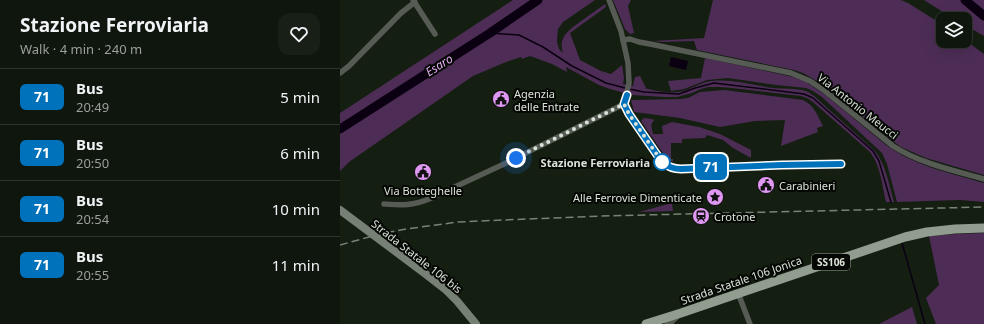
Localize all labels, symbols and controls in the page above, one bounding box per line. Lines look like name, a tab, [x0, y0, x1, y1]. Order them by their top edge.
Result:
text: Stazione Ferroviaria	[20, 12, 209, 38]
map controls	[936, 12, 972, 48]
button: layers	[936, 12, 972, 48]
button: heart	[278, 13, 320, 55]
text: Walk · 4 min · 240 m	[20, 40, 142, 58]
water label: Esaro	[422, 50, 456, 80]
street label: Via Antonio Meucci	[815, 70, 901, 142]
text: Bus	[76, 78, 103, 98]
place label: Agenzia delle Entrate	[514, 86, 579, 114]
text: 71	[34, 87, 50, 106]
text: 5 min	[280, 87, 320, 107]
public building icon: Agenzia delle Entrate	[491, 89, 511, 109]
text: 20:49	[76, 98, 109, 116]
text: Bus	[76, 134, 103, 154]
text: 71	[34, 143, 50, 162]
text: 6 min	[280, 143, 320, 163]
your location	[506, 148, 526, 168]
marker: Stazione Ferroviaria	[653, 153, 671, 171]
text: 20:50	[76, 154, 109, 172]
line badge: 71	[693, 154, 729, 180]
place label: Stazione Ferroviaria	[541, 155, 650, 170]
text: 71	[703, 157, 719, 176]
public building icon: Via Botteghelle	[413, 162, 433, 182]
public building icon: Carabinieri	[756, 175, 776, 195]
place label: Carabinieri	[779, 178, 835, 193]
place label: Via Botteghelle	[384, 183, 462, 198]
place icon: Alle Ferrovie Dimenticate	[705, 187, 725, 207]
text: Bus	[76, 190, 103, 210]
place label: Alle Ferrovie Dimenticate	[573, 190, 702, 205]
text: 71	[34, 199, 50, 218]
text: 10 min	[272, 199, 320, 219]
station icon: Crotone	[691, 206, 711, 226]
place label: Crotone	[714, 209, 756, 224]
text: 20:54	[76, 210, 109, 228]
street label: Strada Statale 106 bis	[369, 216, 465, 296]
text: Bus	[76, 246, 103, 266]
street label: Strada Statale 106 Jonica	[679, 252, 803, 308]
road number: SS106	[812, 254, 850, 270]
text: 71	[34, 255, 50, 274]
text: 11 min	[272, 255, 320, 275]
text: 20:55	[76, 266, 109, 284]

